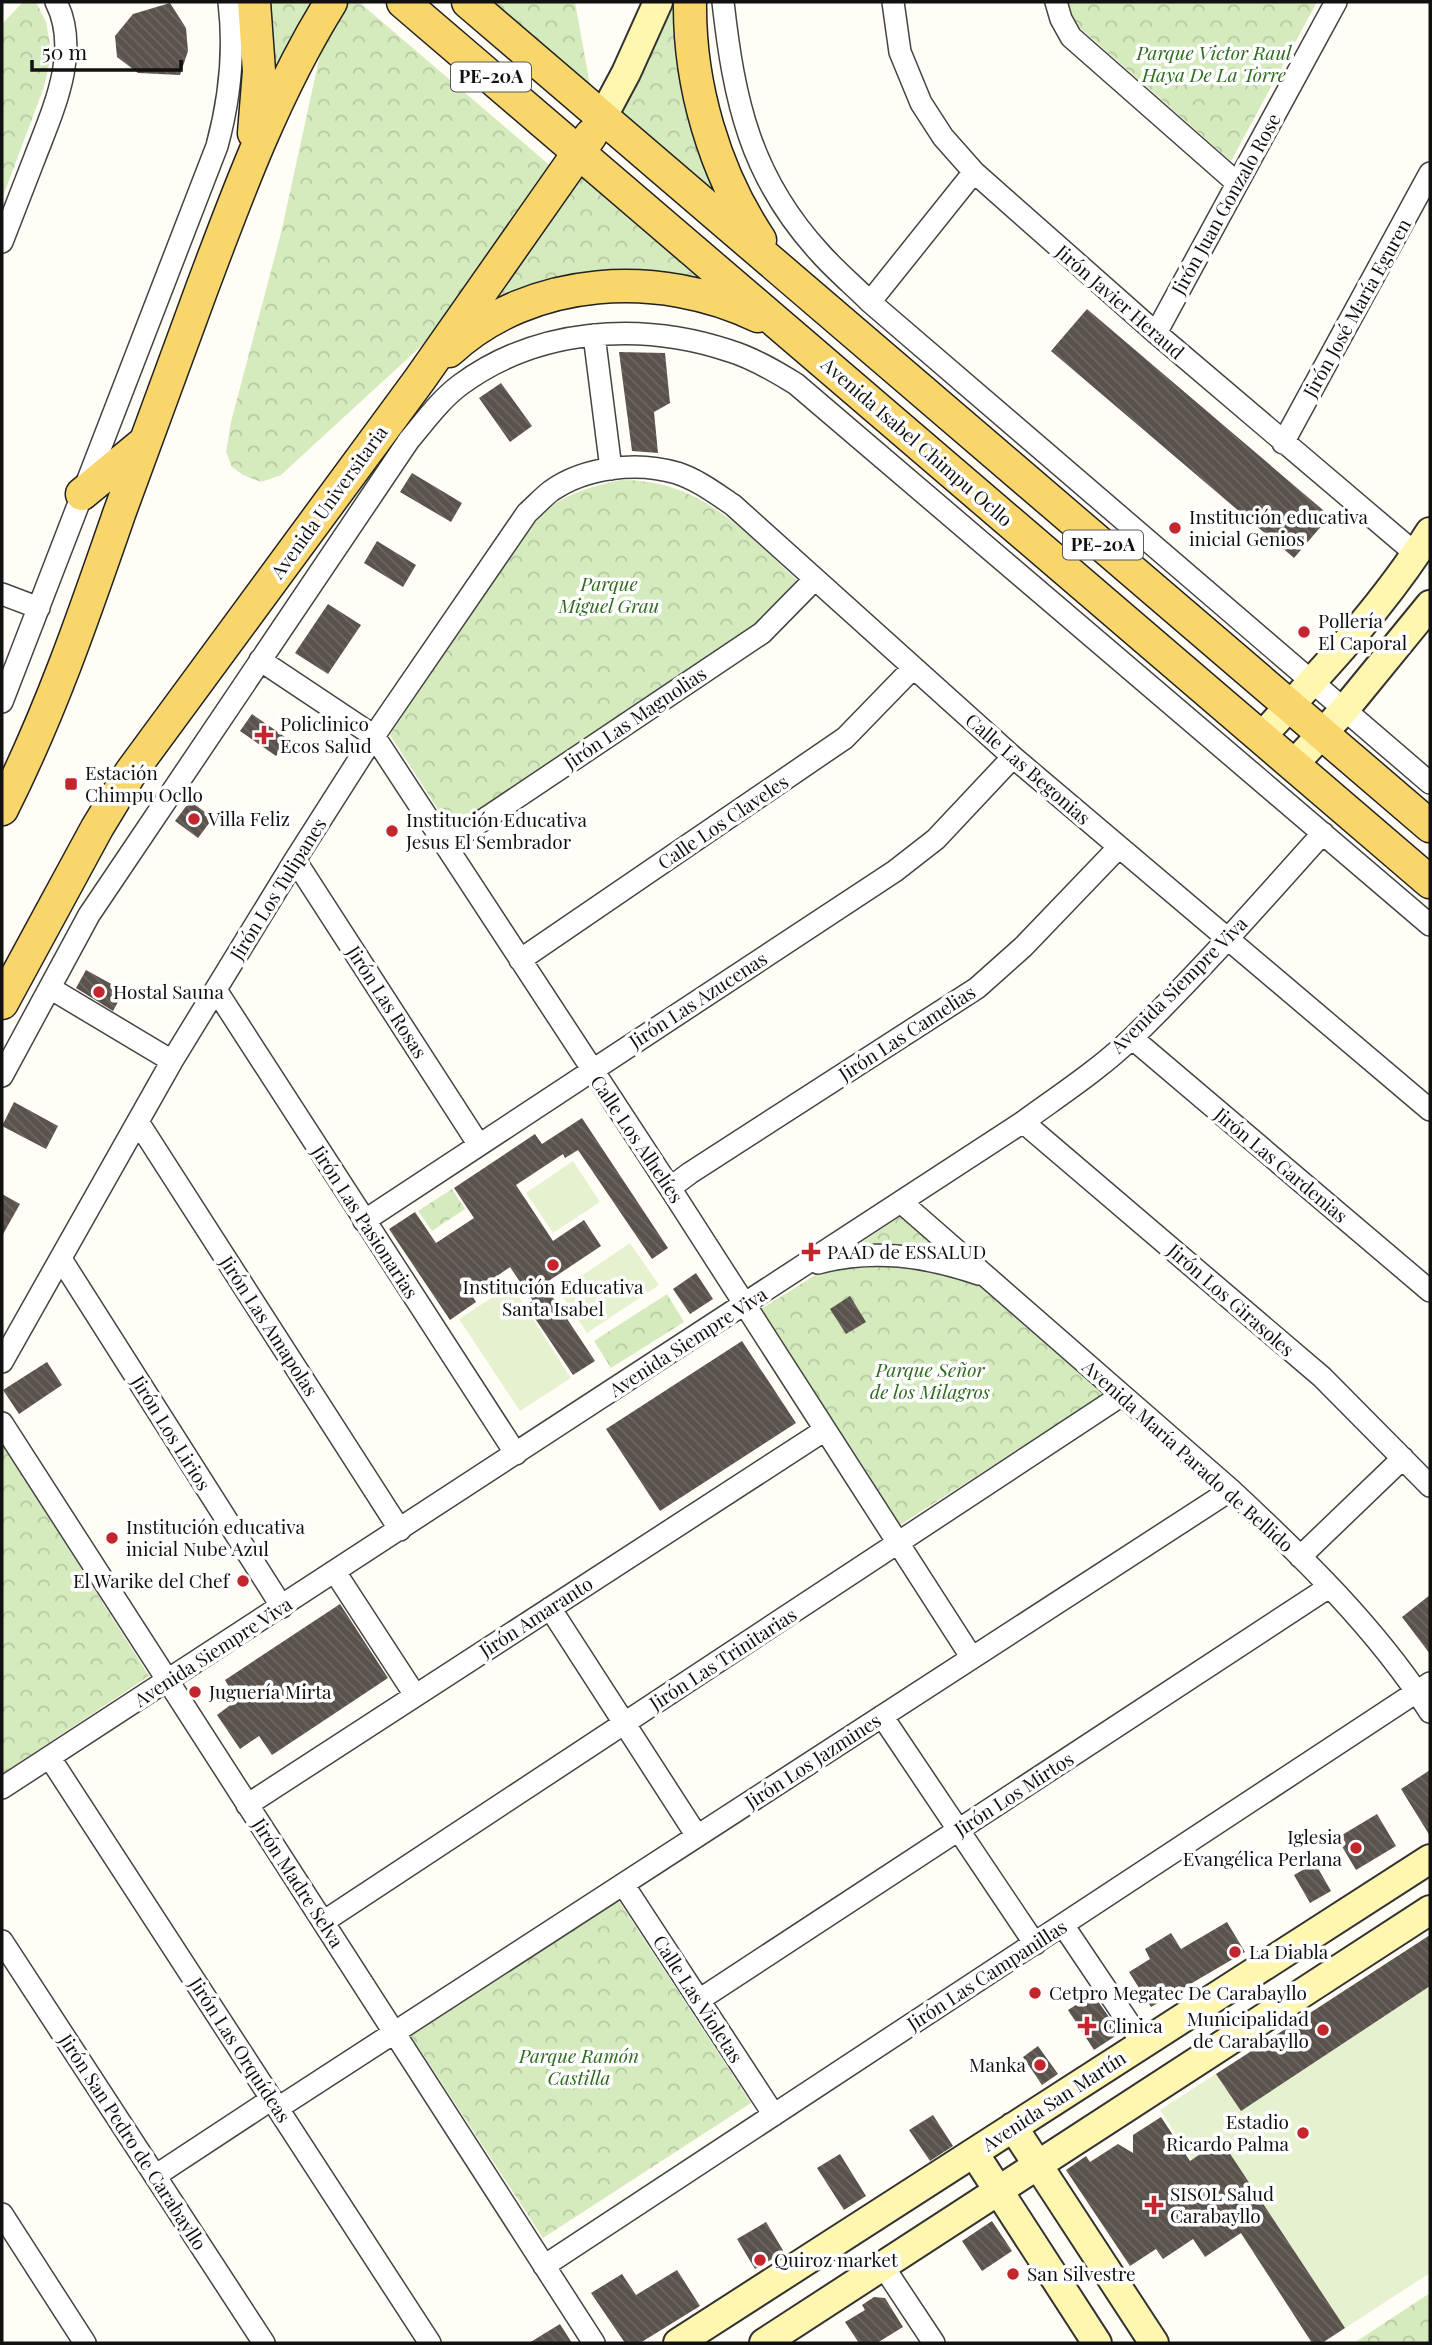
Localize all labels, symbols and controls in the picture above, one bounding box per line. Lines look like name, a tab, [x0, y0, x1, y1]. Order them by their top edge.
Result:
scale bar	[32, 28, 180, 72]
text: 50 m	[42, 37, 88, 65]
park label: Parque Victor Raul Haya De La Torre	[1135, 39, 1292, 87]
road number: PE-20A	[451, 62, 531, 92]
street label: Jirón Juan Gonzalo Rose	[1164, 108, 1286, 300]
street label: Jirón José María Eguren	[1296, 213, 1417, 403]
street label: Jirón Javier Heraud	[1050, 238, 1190, 364]
street label: Avenida Isabel Chimpu Ocllo	[816, 350, 1019, 532]
street label: Avenida Universitaria	[263, 419, 393, 584]
place label: Institución educativa inicial Genios	[1189, 503, 1368, 551]
marker: Institución educativa inicial Genios	[1167, 520, 1183, 536]
road number: PE-20A	[1063, 530, 1143, 560]
park label: Parque Miguel Grau	[558, 570, 659, 618]
place label: Pollería El Caporal	[1318, 607, 1408, 655]
marker: Pollería El Caporal	[1296, 624, 1312, 640]
street label: Jirón Las Magnolias	[557, 660, 711, 775]
street label: Calle Las Begonias	[961, 707, 1097, 830]
place label: Policlinico Ecos Salud	[280, 710, 372, 758]
marker: Policlinico Ecos Salud	[254, 725, 274, 745]
place label: Estación Chimpu Ocllo	[85, 759, 203, 807]
street label: Calle Los Claveles	[652, 768, 793, 875]
marker: Estación Chimpu Ocllo	[63, 776, 79, 792]
place label: Villa Feliz	[207, 805, 290, 831]
place label: Institución Educativa Jesus El Sembrador	[405, 806, 587, 854]
marker: Villa Feliz	[186, 811, 202, 827]
street label: Jirón Los Tulipanes	[222, 812, 331, 965]
marker: Institución Educativa Jesus El Sembrador	[384, 823, 400, 839]
street label: Avenida Siempre Viva	[1104, 910, 1253, 1059]
street label: Jirón Las Rosas	[341, 939, 434, 1063]
street label: Jirón Las Azucenas	[623, 945, 771, 1054]
place label: Hostal Sauna	[113, 978, 224, 1004]
street label: Jirón Las Camelias	[832, 978, 980, 1087]
marker: Hostal Sauna	[91, 984, 107, 1000]
street label: Calle Los Alhelíes	[585, 1069, 690, 1207]
street label: Jirón Las Gardenias	[1209, 1100, 1354, 1228]
street label: Jirón Las Pasionarias	[306, 1139, 425, 1303]
street label: Jirón Los Girasoles	[1162, 1236, 1301, 1362]
place label: PAAD de ESSALUD	[827, 1238, 986, 1264]
marker: PAAD de ESSALUD	[801, 1242, 821, 1262]
street label: Jirón Las Amapolas	[214, 1249, 325, 1401]
marker: Institución Educativa Santa Isabel	[545, 1257, 561, 1273]
place label: Institución Educativa Santa Isabel	[463, 1273, 644, 1321]
street label: Avenida Siempre Viva	[603, 1280, 772, 1403]
street label: Avenida María Parado de Bellido	[1077, 1353, 1300, 1557]
park label: Parque Señor de los Milagros	[870, 1356, 990, 1404]
street label: Jirón Los Lirios	[126, 1369, 218, 1495]
place label: Institución educativa inicial Nube Azul	[126, 1513, 305, 1561]
marker: Institución educativa inicial Nube Azul	[104, 1530, 120, 1546]
place label: El Warike del Chef	[73, 1567, 231, 1593]
street label: Jirón Amaranto	[473, 1570, 597, 1663]
marker: El Warike del Chef	[235, 1573, 251, 1589]
street label: Avenida Siempre Viva	[128, 1590, 297, 1713]
street label: Jirón Las Trinitarias	[643, 1601, 801, 1716]
place label: Juguería Mirta	[208, 1678, 332, 1704]
marker: Juguería Mirta	[187, 1684, 203, 1700]
street label: Jirón Los Jazmines	[739, 1706, 885, 1814]
street label: Jirón Los Mirtos	[948, 1745, 1078, 1842]
street label: Jirón Madre Selva	[247, 1812, 351, 1953]
place label: Iglesia Evangélica Perlana	[1183, 1823, 1343, 1871]
marker: Iglesia Evangélica Perlana	[1348, 1840, 1364, 1856]
street label: Jirón Las Campanillas	[901, 1913, 1071, 2036]
street label: Calle Las Violetas	[648, 1930, 750, 2067]
place label: La Diabla	[1249, 1938, 1329, 1964]
marker: La Diabla	[1227, 1944, 1243, 1960]
street label: Jirón Las Orquídeas	[184, 1971, 298, 2127]
place label: Cetpro Megatec De Carabayllo	[1049, 1979, 1307, 2005]
marker: Cetpro Megatec De Carabayllo	[1027, 1985, 1043, 2001]
place label: Municipalidad de Carabayllo	[1187, 2005, 1309, 2053]
place label: Clinica	[1103, 2012, 1163, 2038]
marker: Clinica	[1077, 2016, 1097, 2036]
marker: Municipalidad de Carabayllo	[1315, 2022, 1331, 2038]
street label: Jirón San Pedro de Carabayllo	[54, 2027, 214, 2255]
park label: Parque Ramón Castilla	[518, 2042, 639, 2090]
street label: Avenida San Martín	[976, 2044, 1131, 2157]
place label: Manka	[969, 2051, 1027, 2077]
marker: Manka	[1032, 2057, 1048, 2073]
place label: Estadio Ricardo Palma	[1166, 2108, 1290, 2156]
marker: Estadio Ricardo Palma	[1295, 2125, 1311, 2141]
place label: SISOL Salud Carabayllo	[1170, 2180, 1274, 2228]
marker: SISOL Salud Carabayllo	[1144, 2195, 1164, 2215]
place label: Quiroz market	[774, 2246, 898, 2272]
marker: Quiroz market	[752, 2252, 768, 2268]
place label: San Silvestre	[1027, 2260, 1136, 2286]
marker: San Silvestre	[1005, 2266, 1021, 2282]

